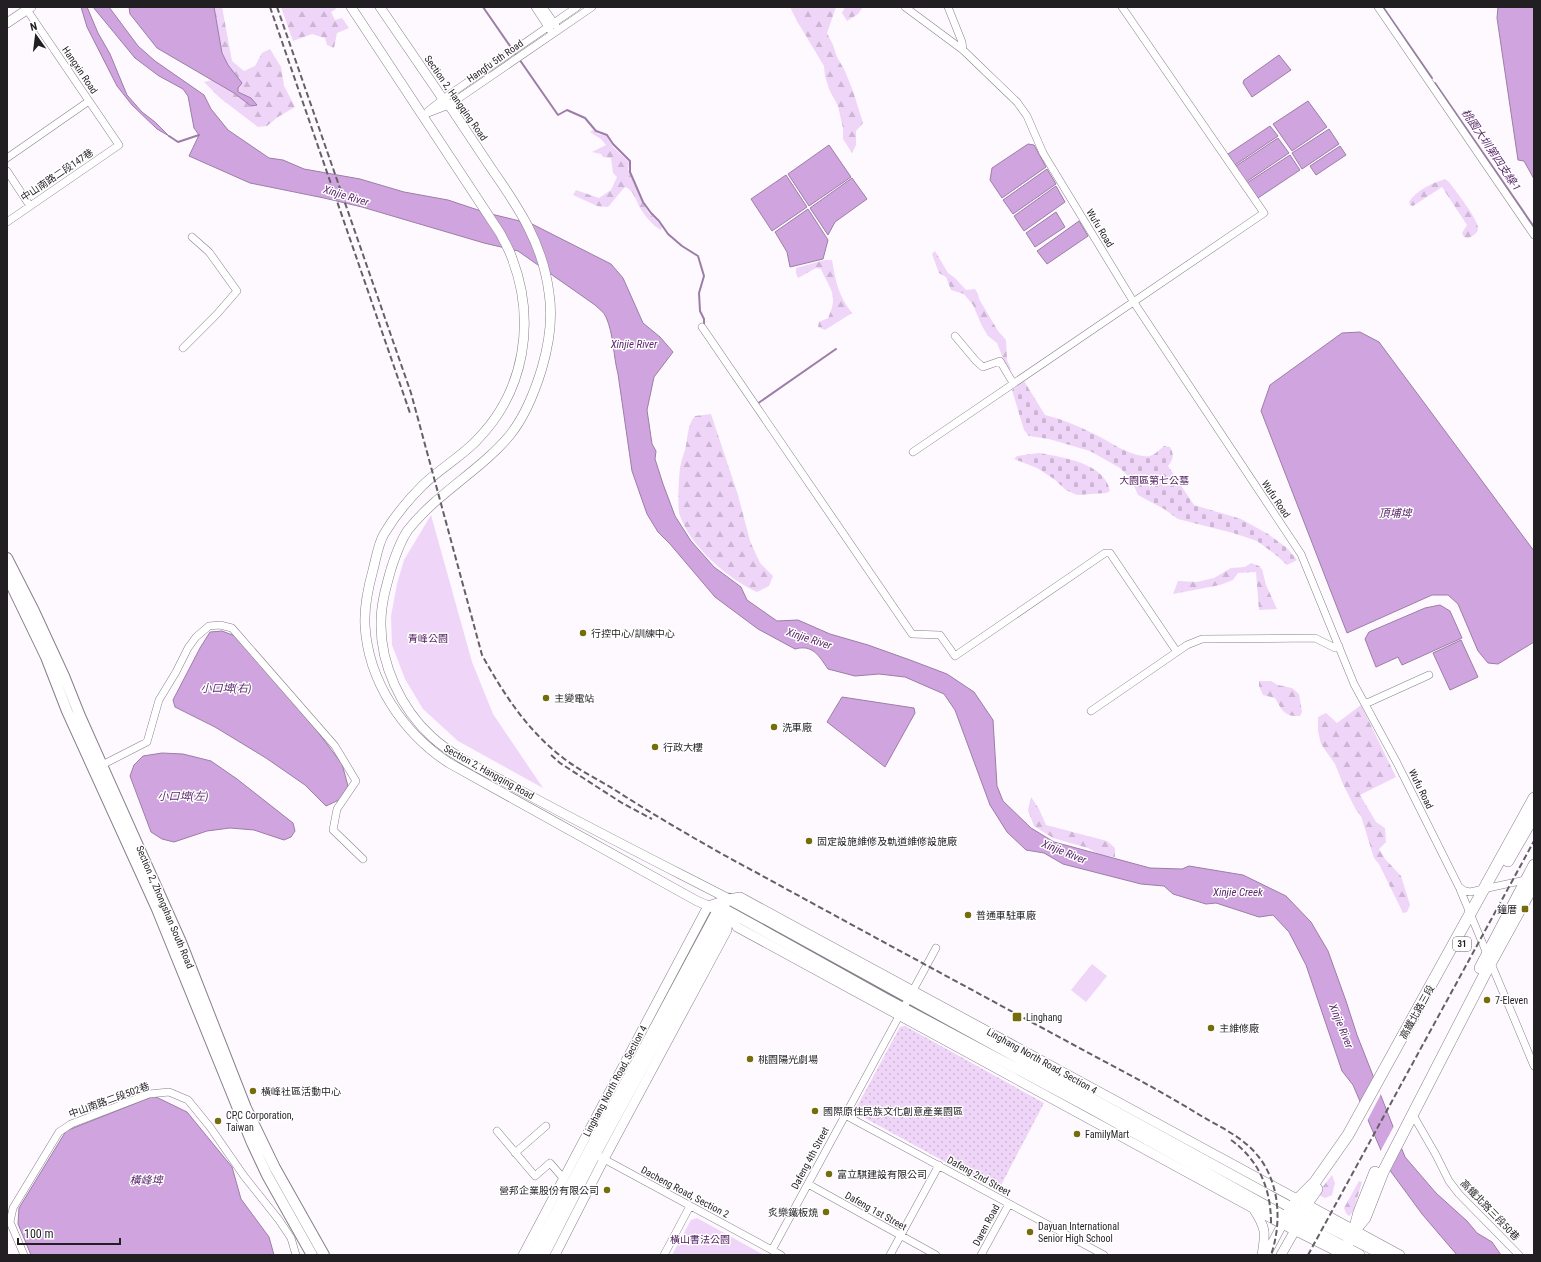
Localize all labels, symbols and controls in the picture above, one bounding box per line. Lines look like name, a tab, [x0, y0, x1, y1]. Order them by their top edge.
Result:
north arrow	[16, 16, 56, 56]
text: N	[29, 20, 39, 34]
street label: Hangfu 5th Road	[465, 38, 525, 84]
street label: Hangxin Road	[60, 44, 100, 96]
street label: Section 2, Hangqing Road	[422, 53, 490, 143]
water label: 桃園大圳第四支線-1	[1459, 107, 1523, 193]
street label: 中山南路二段147巷	[19, 147, 95, 203]
water label: Xinjie River	[321, 183, 371, 209]
street label: Wufu Road	[1084, 207, 1116, 249]
water label: Xinjie River	[610, 338, 658, 351]
park label: 大園區第七公墓	[1119, 475, 1189, 486]
street label: Wufu Road	[1259, 478, 1293, 520]
water label: 頂埔埤	[1379, 507, 1413, 520]
water label: Xinjie River	[784, 625, 834, 653]
marker: 行控中心/訓練中心	[578, 628, 588, 638]
place label: 行控中心/訓練中心	[591, 628, 675, 639]
park label: 青峰公園	[408, 633, 448, 644]
water label: 小口埤(右)	[201, 682, 251, 695]
marker: 主變電站	[541, 693, 551, 703]
place label: 主變電站	[554, 693, 594, 704]
marker: 洗車廠	[769, 722, 779, 732]
place label: 洗車廠	[782, 722, 812, 733]
marker: 行政大樓	[650, 742, 660, 752]
place label: 行政大樓	[663, 742, 703, 753]
street label: Section 2, Hangqing Road	[442, 743, 536, 801]
street label: Wufu Road	[1407, 767, 1435, 811]
water label: 小口埤(左)	[158, 790, 208, 803]
marker: 固定設施維修及軌道維修設施廠	[804, 836, 814, 846]
place label: 固定設施維修及軌道維修設施廠	[817, 836, 957, 847]
water label: Xinjie River	[1039, 837, 1089, 867]
street label: Section 2, Zhongshan South Road	[134, 844, 196, 970]
water label: Xinjie Creek	[1212, 886, 1263, 899]
place label: 鐘厝	[1497, 904, 1517, 915]
marker: 鐘厝	[1520, 904, 1530, 914]
marker: 普通車駐車廠	[963, 910, 973, 920]
place label: 普通車駐車廠	[976, 910, 1036, 921]
road number: 31	[1453, 937, 1471, 951]
street label: 高鐵北路三段	[1398, 983, 1436, 1041]
marker: 7-Eleven	[1482, 995, 1492, 1005]
place label: 7-Eleven	[1495, 995, 1528, 1006]
water label: Xinjie River	[1326, 1001, 1356, 1051]
marker: Linghang	[1011, 1011, 1023, 1023]
place label: Linghang	[1026, 1012, 1062, 1023]
street label: Linghang North Road, Section 4	[581, 1023, 649, 1138]
marker: 主維修廠	[1206, 1023, 1216, 1033]
place label: 主維修廠	[1219, 1023, 1259, 1034]
street label: Linghang North Road, Section 4	[985, 1026, 1099, 1096]
marker: 桃園陽光劇場	[745, 1054, 755, 1064]
place label: 桃園陽光劇場	[758, 1054, 818, 1065]
street label: 中山南路二段502巷	[67, 1080, 151, 1120]
marker: 橫峰社區活動中心	[248, 1086, 258, 1096]
place label: 橫峰社區活動中心	[261, 1086, 341, 1097]
marker: 國際原住民族文化創意產業園區	[810, 1106, 820, 1116]
place label: 國際原住民族文化創意產業園區	[823, 1106, 963, 1117]
place label: CPC Corporation, Taiwan	[226, 1110, 294, 1133]
marker: CPC Corporation, Taiwan	[213, 1116, 223, 1126]
street label: Dafeng 4th Street	[789, 1125, 831, 1191]
marker: FamilyMart	[1072, 1129, 1082, 1139]
place label: FamilyMart	[1085, 1129, 1129, 1140]
street label: Dafeng 2nd Street	[945, 1154, 1013, 1198]
street label: Dacheng Road, Section 2	[639, 1164, 731, 1220]
marker: 富立騏建設有限公司	[824, 1169, 834, 1179]
place label: 富立騏建設有限公司	[837, 1169, 927, 1180]
water label: 橫峰埤	[130, 1174, 164, 1187]
street label: 高鐵北路三段50巷	[1458, 1177, 1522, 1243]
place label: 營邦企業股份有限公司	[499, 1185, 599, 1196]
marker: 營邦企業股份有限公司	[602, 1185, 612, 1195]
street label: Dafeng 1st Street	[843, 1190, 909, 1232]
street label: Daren Road	[970, 1202, 1002, 1248]
place label: 炙樂鐵板燒	[768, 1207, 818, 1218]
marker: 炙樂鐵板燒	[821, 1207, 831, 1217]
scale bar	[18, 1220, 120, 1246]
place label: Dayuan International Senior High School	[1038, 1221, 1119, 1244]
text: 100 m	[24, 1227, 54, 1241]
marker: Dayuan International Senior High School	[1025, 1227, 1035, 1237]
park label: 橫山書法公園	[670, 1234, 730, 1245]

